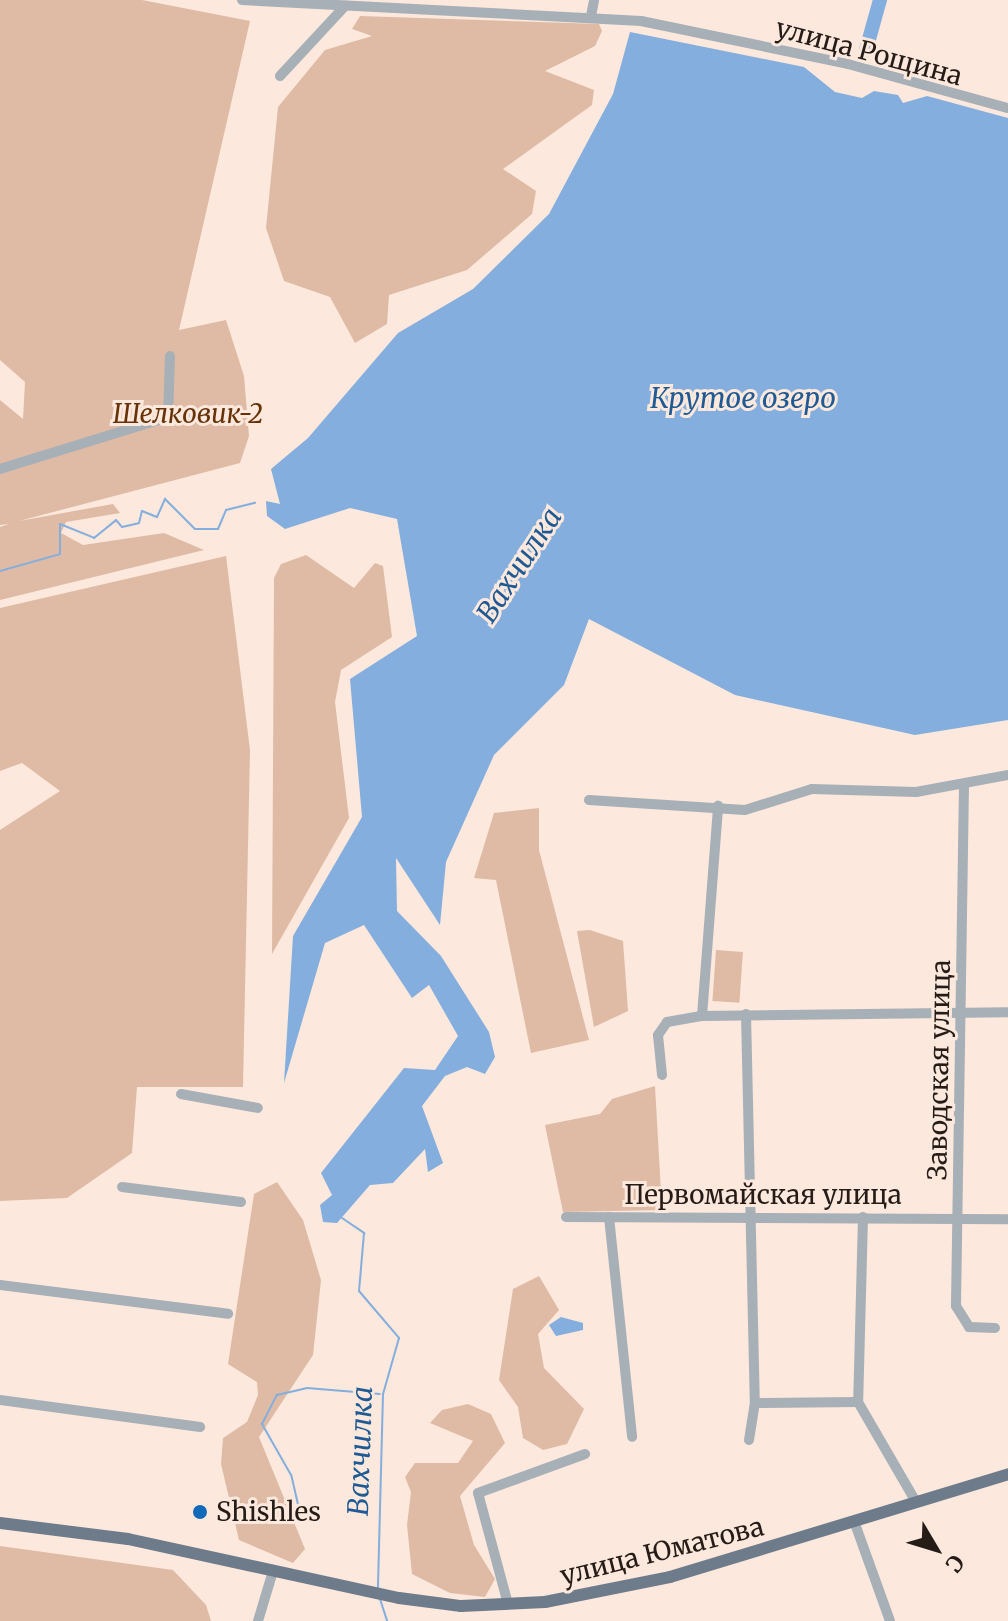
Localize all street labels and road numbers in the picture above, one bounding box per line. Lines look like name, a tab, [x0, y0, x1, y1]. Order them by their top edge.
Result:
street label: улица Рощина	[772, 12, 966, 92]
street label: Заводская улица	[921, 959, 957, 1181]
street label: Первомайская улица	[624, 1179, 902, 1211]
street label: улица Юматова	[557, 1511, 767, 1591]

